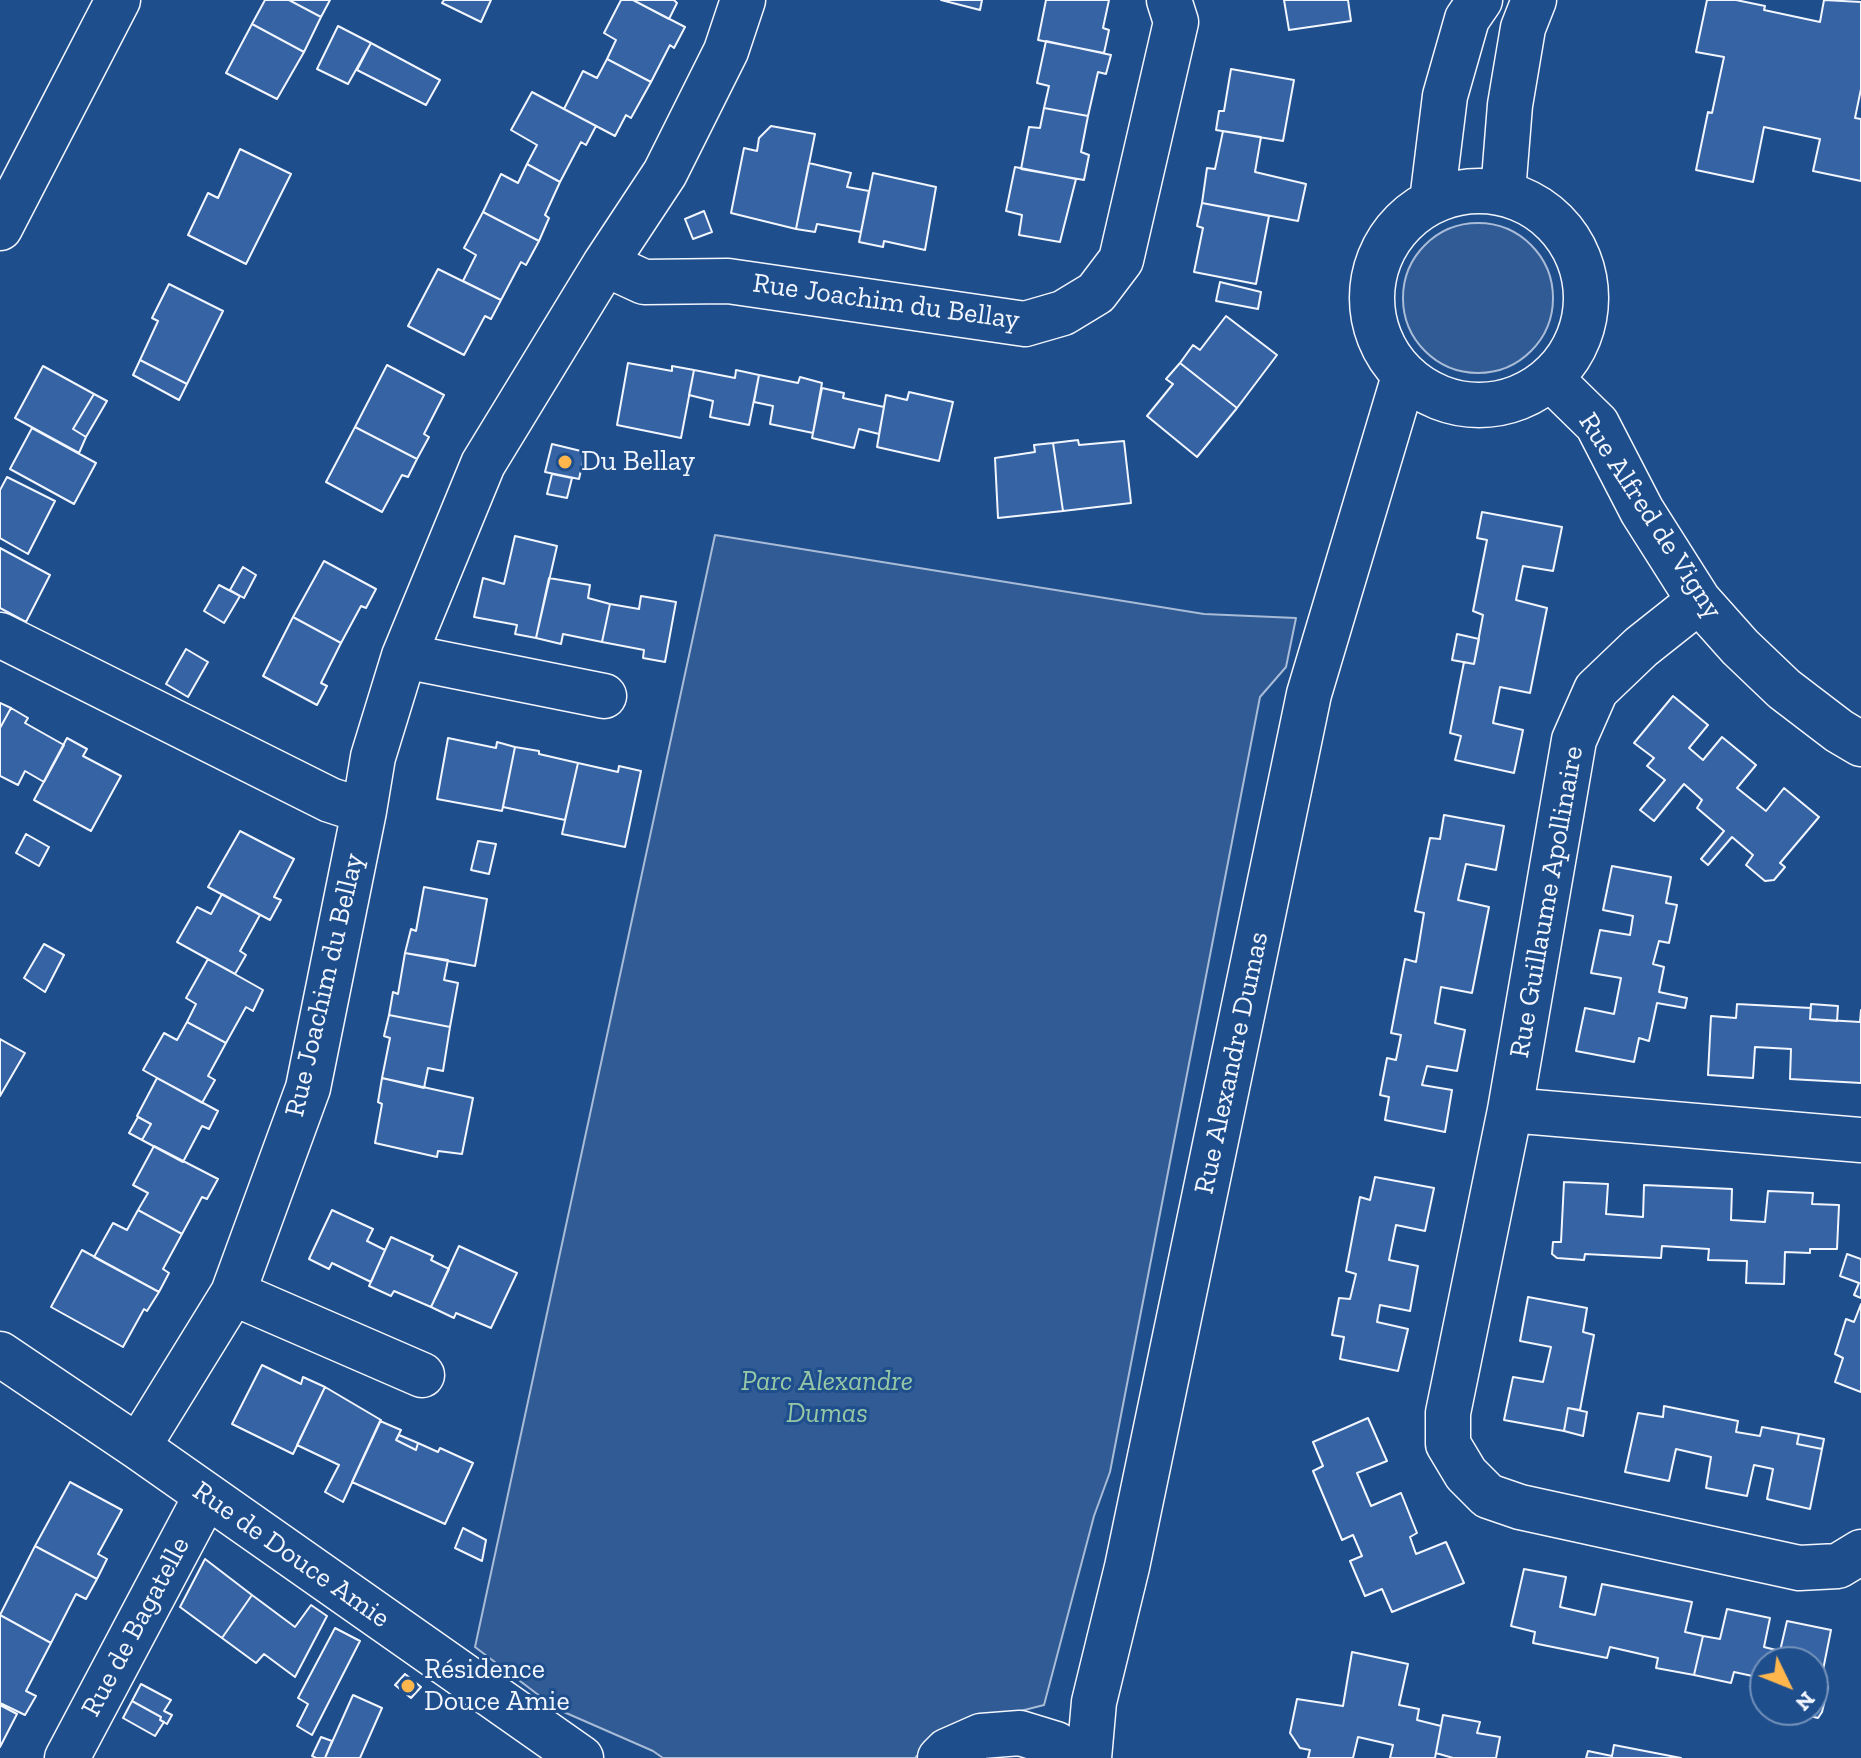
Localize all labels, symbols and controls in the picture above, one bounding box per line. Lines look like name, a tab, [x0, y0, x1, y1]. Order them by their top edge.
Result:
street label: Rue Joachim du Bellay	[750, 267, 1022, 337]
street label: Rue Alfred de Vigny	[1571, 407, 1729, 625]
place label: Du Bellay	[581, 445, 695, 479]
marker: Du Bellay	[556, 453, 574, 471]
street label: Rue Guillaume Apollinaire	[1503, 743, 1591, 1061]
street label: Rue Joachim du Bellay	[278, 850, 372, 1120]
street label: Rue Alexandre Dumas	[1188, 929, 1276, 1197]
park label: Parc Alexandre Dumas	[741, 1365, 913, 1431]
street label: Rue de Douce Amie	[186, 1474, 396, 1636]
street label: Rue de Bagatelle	[75, 1532, 197, 1722]
north arrow	[1749, 1646, 1829, 1726]
place label: Résidence Douce Amie	[424, 1653, 570, 1719]
marker: Résidence Douce Amie	[399, 1677, 417, 1695]
text: N	[1790, 1686, 1821, 1717]

